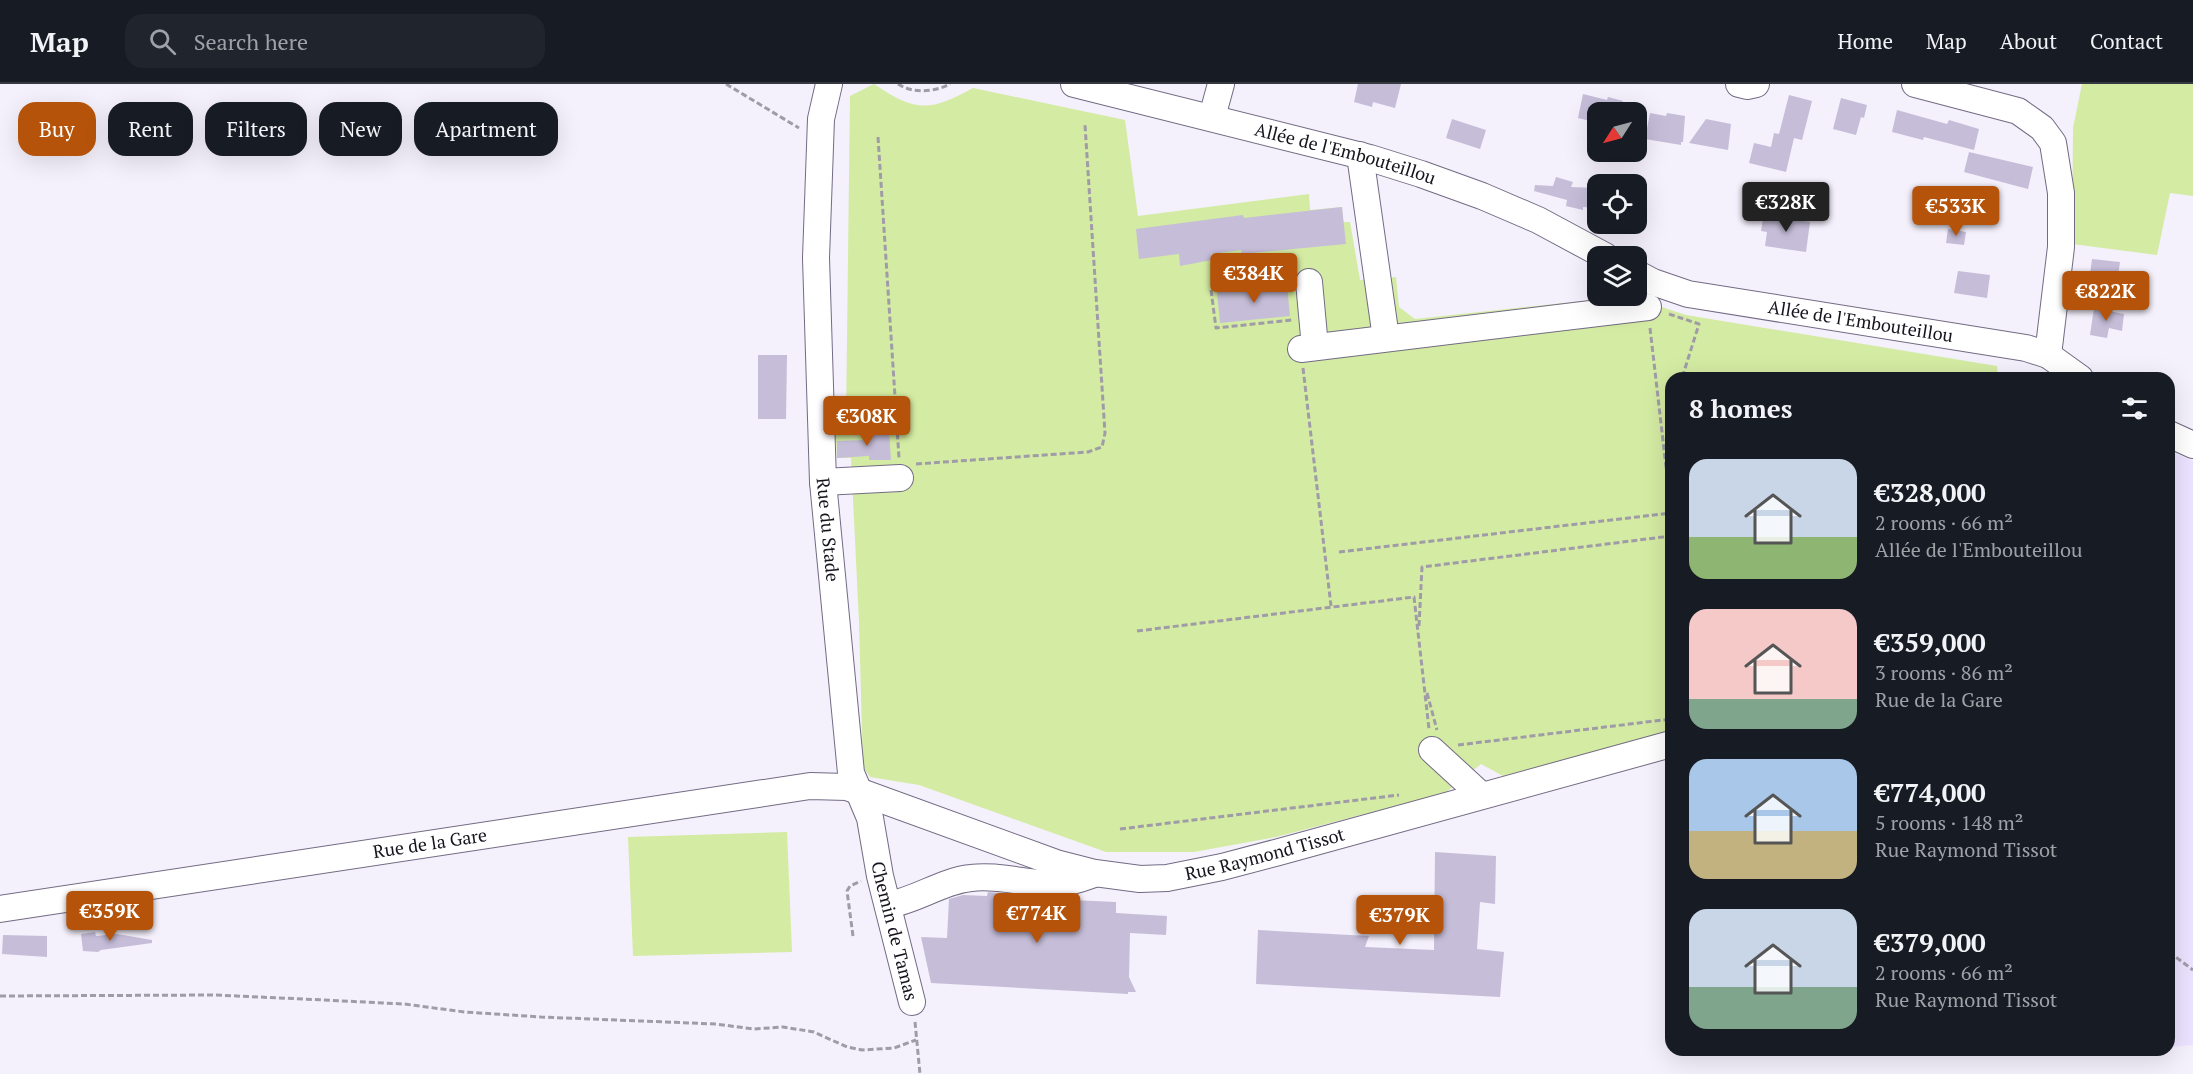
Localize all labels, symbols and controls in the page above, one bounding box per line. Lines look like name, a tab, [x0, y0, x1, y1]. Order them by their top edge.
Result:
search box	[125, 14, 545, 68]
text: Map	[30, 23, 89, 60]
icon: search	[146, 25, 179, 58]
text: Search here	[194, 27, 308, 56]
text: Home	[1837, 27, 1893, 55]
text: Map	[1926, 27, 1967, 55]
text: About	[2000, 27, 2057, 55]
text: Contact	[2090, 27, 2163, 55]
chip: Buy	[18, 102, 96, 156]
chip: Rent	[108, 102, 193, 156]
chip: Filters	[205, 102, 307, 156]
chip: New	[319, 102, 402, 156]
chip: Apartment	[414, 102, 558, 156]
north arrow	[1587, 102, 1647, 162]
map controls	[1587, 102, 1647, 306]
street label: Allée de l'Embouteillou	[1252, 117, 1439, 189]
button: locate	[1587, 174, 1647, 234]
pin: €328K	[1744, 182, 1828, 233]
pin: €533K	[1914, 186, 1998, 237]
text: €328K	[1756, 188, 1816, 215]
text: €533K	[1926, 192, 1986, 219]
button: layers	[1587, 246, 1647, 306]
pin: €384K	[1212, 253, 1296, 304]
text: €384K	[1224, 259, 1284, 286]
pin: €822K	[2064, 271, 2148, 322]
text: €822K	[2076, 277, 2136, 304]
street label: Allée de l'Embouteillou	[1767, 294, 1955, 347]
text: 8 homes	[1689, 391, 1793, 425]
icon: filters	[2118, 392, 2151, 425]
pin: €308K	[825, 396, 909, 447]
text: €308K	[837, 402, 897, 429]
text: €328,000	[1875, 475, 1986, 509]
street label: Rue du Stade	[812, 476, 846, 583]
icon: home	[1737, 483, 1809, 555]
text: 2 rooms · 66 m²	[1875, 509, 2013, 536]
text: Allée de l'Embouteillou	[1875, 536, 2083, 563]
text: €359,000	[1875, 625, 1986, 659]
icon: home	[1737, 633, 1809, 705]
text: 3 rooms · 86 m²	[1875, 659, 2013, 686]
text: Rue de la Gare	[1875, 686, 2003, 713]
text: €774,000	[1875, 775, 1986, 809]
icon: home	[1737, 783, 1809, 855]
text: 5 rooms · 148 m²	[1875, 809, 2023, 836]
street label: Rue Raymond Tissot	[1183, 821, 1347, 885]
street label: Rue de la Gare	[371, 822, 489, 863]
text: Rue Raymond Tissot	[1875, 836, 2057, 863]
street label: Chemin de Tamas	[867, 859, 924, 1003]
pin: €359K	[68, 891, 152, 942]
pin: €774K	[995, 893, 1079, 944]
pin: €379K	[1358, 895, 1442, 946]
text: €359K	[80, 897, 140, 924]
text: €774K	[1007, 899, 1067, 926]
text: €379K	[1370, 901, 1430, 928]
text: €379,000	[1875, 925, 1986, 959]
icon: home	[1737, 933, 1809, 1005]
text: 2 rooms · 66 m²	[1875, 959, 2013, 986]
text: Rue Raymond Tissot	[1875, 986, 2057, 1013]

